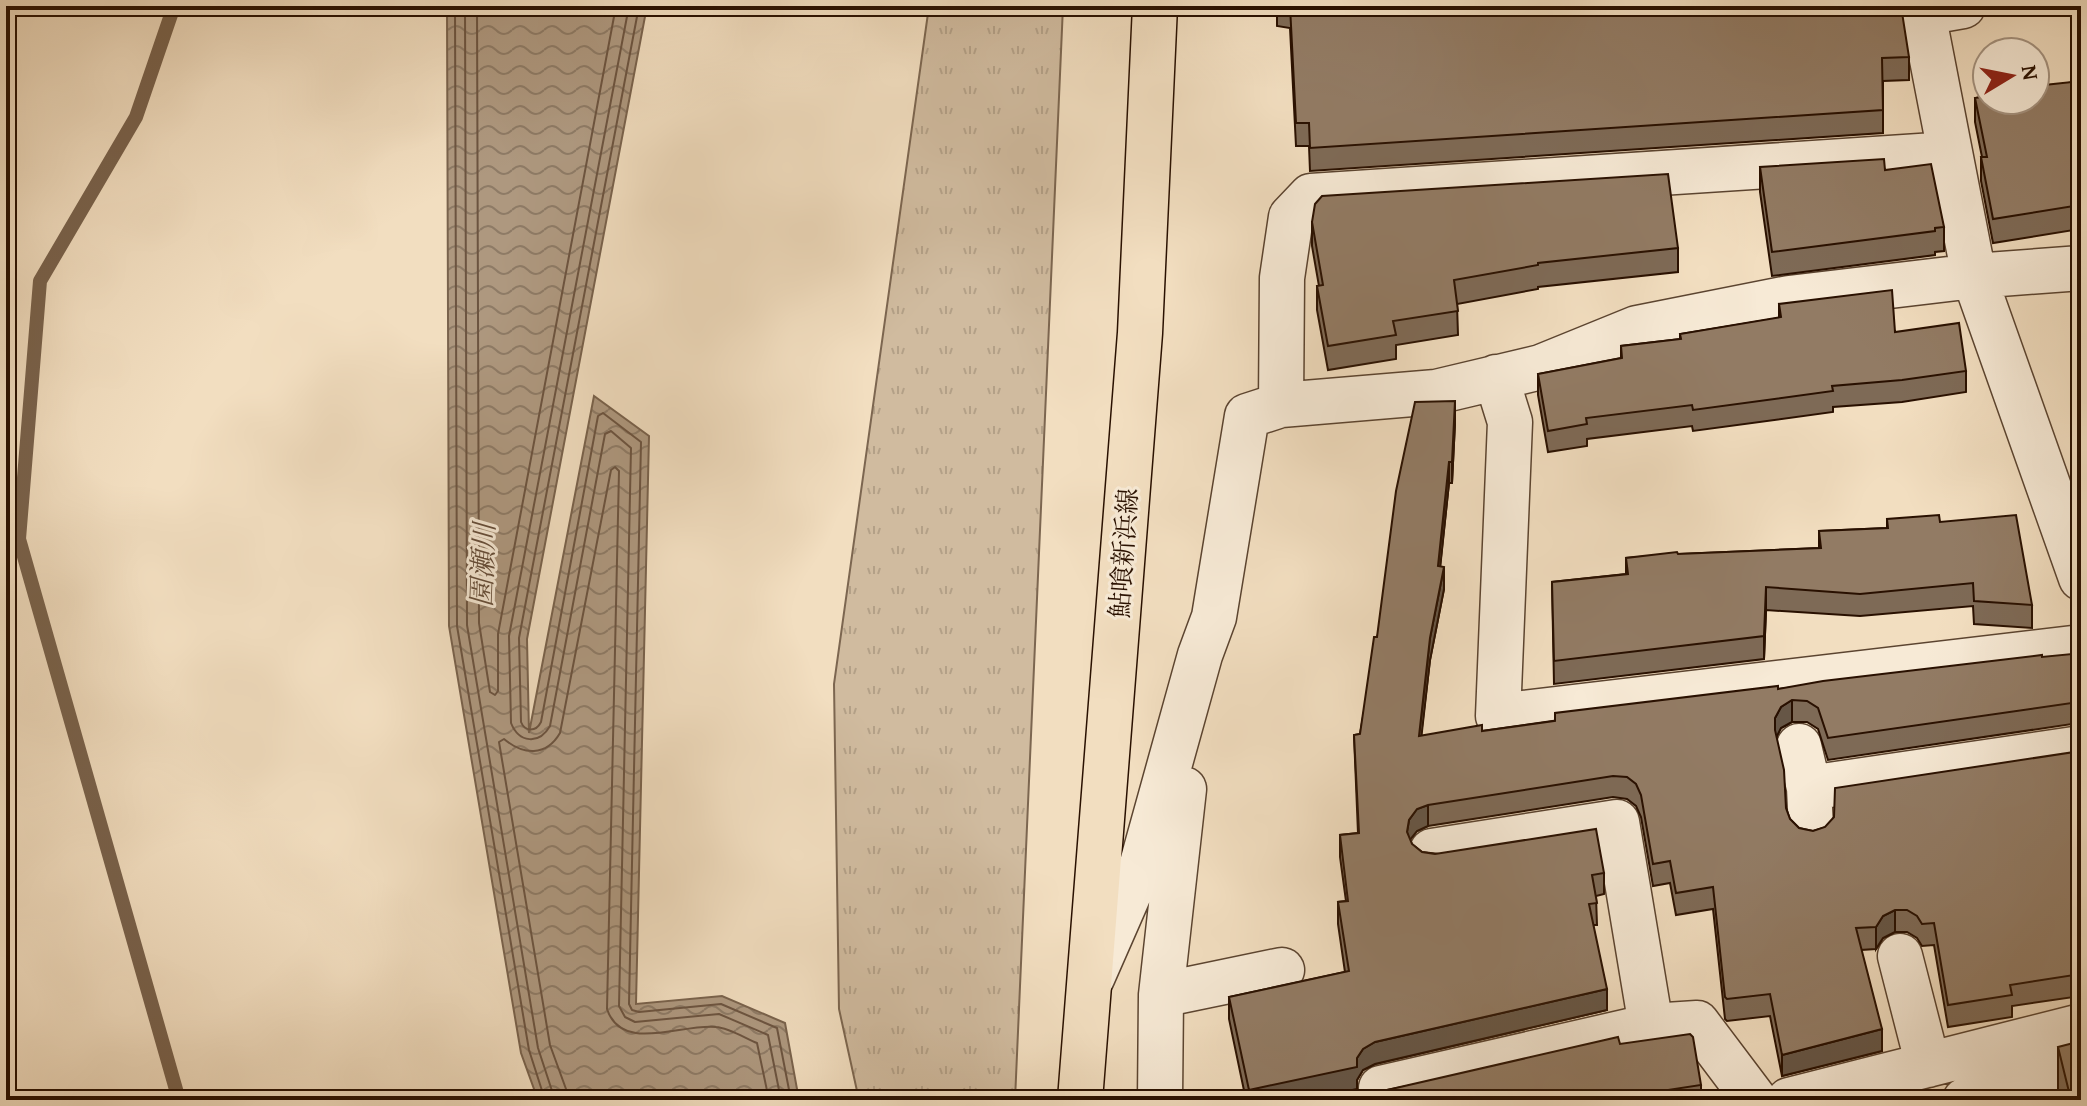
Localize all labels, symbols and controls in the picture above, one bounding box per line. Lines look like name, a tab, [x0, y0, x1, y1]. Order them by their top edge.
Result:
north arrow	[1971, 36, 2051, 116]
text: N	[2014, 63, 2048, 83]
street label: 鮎喰新浜線	[1099, 487, 1147, 619]
water label: 園瀬川	[460, 519, 504, 608]

